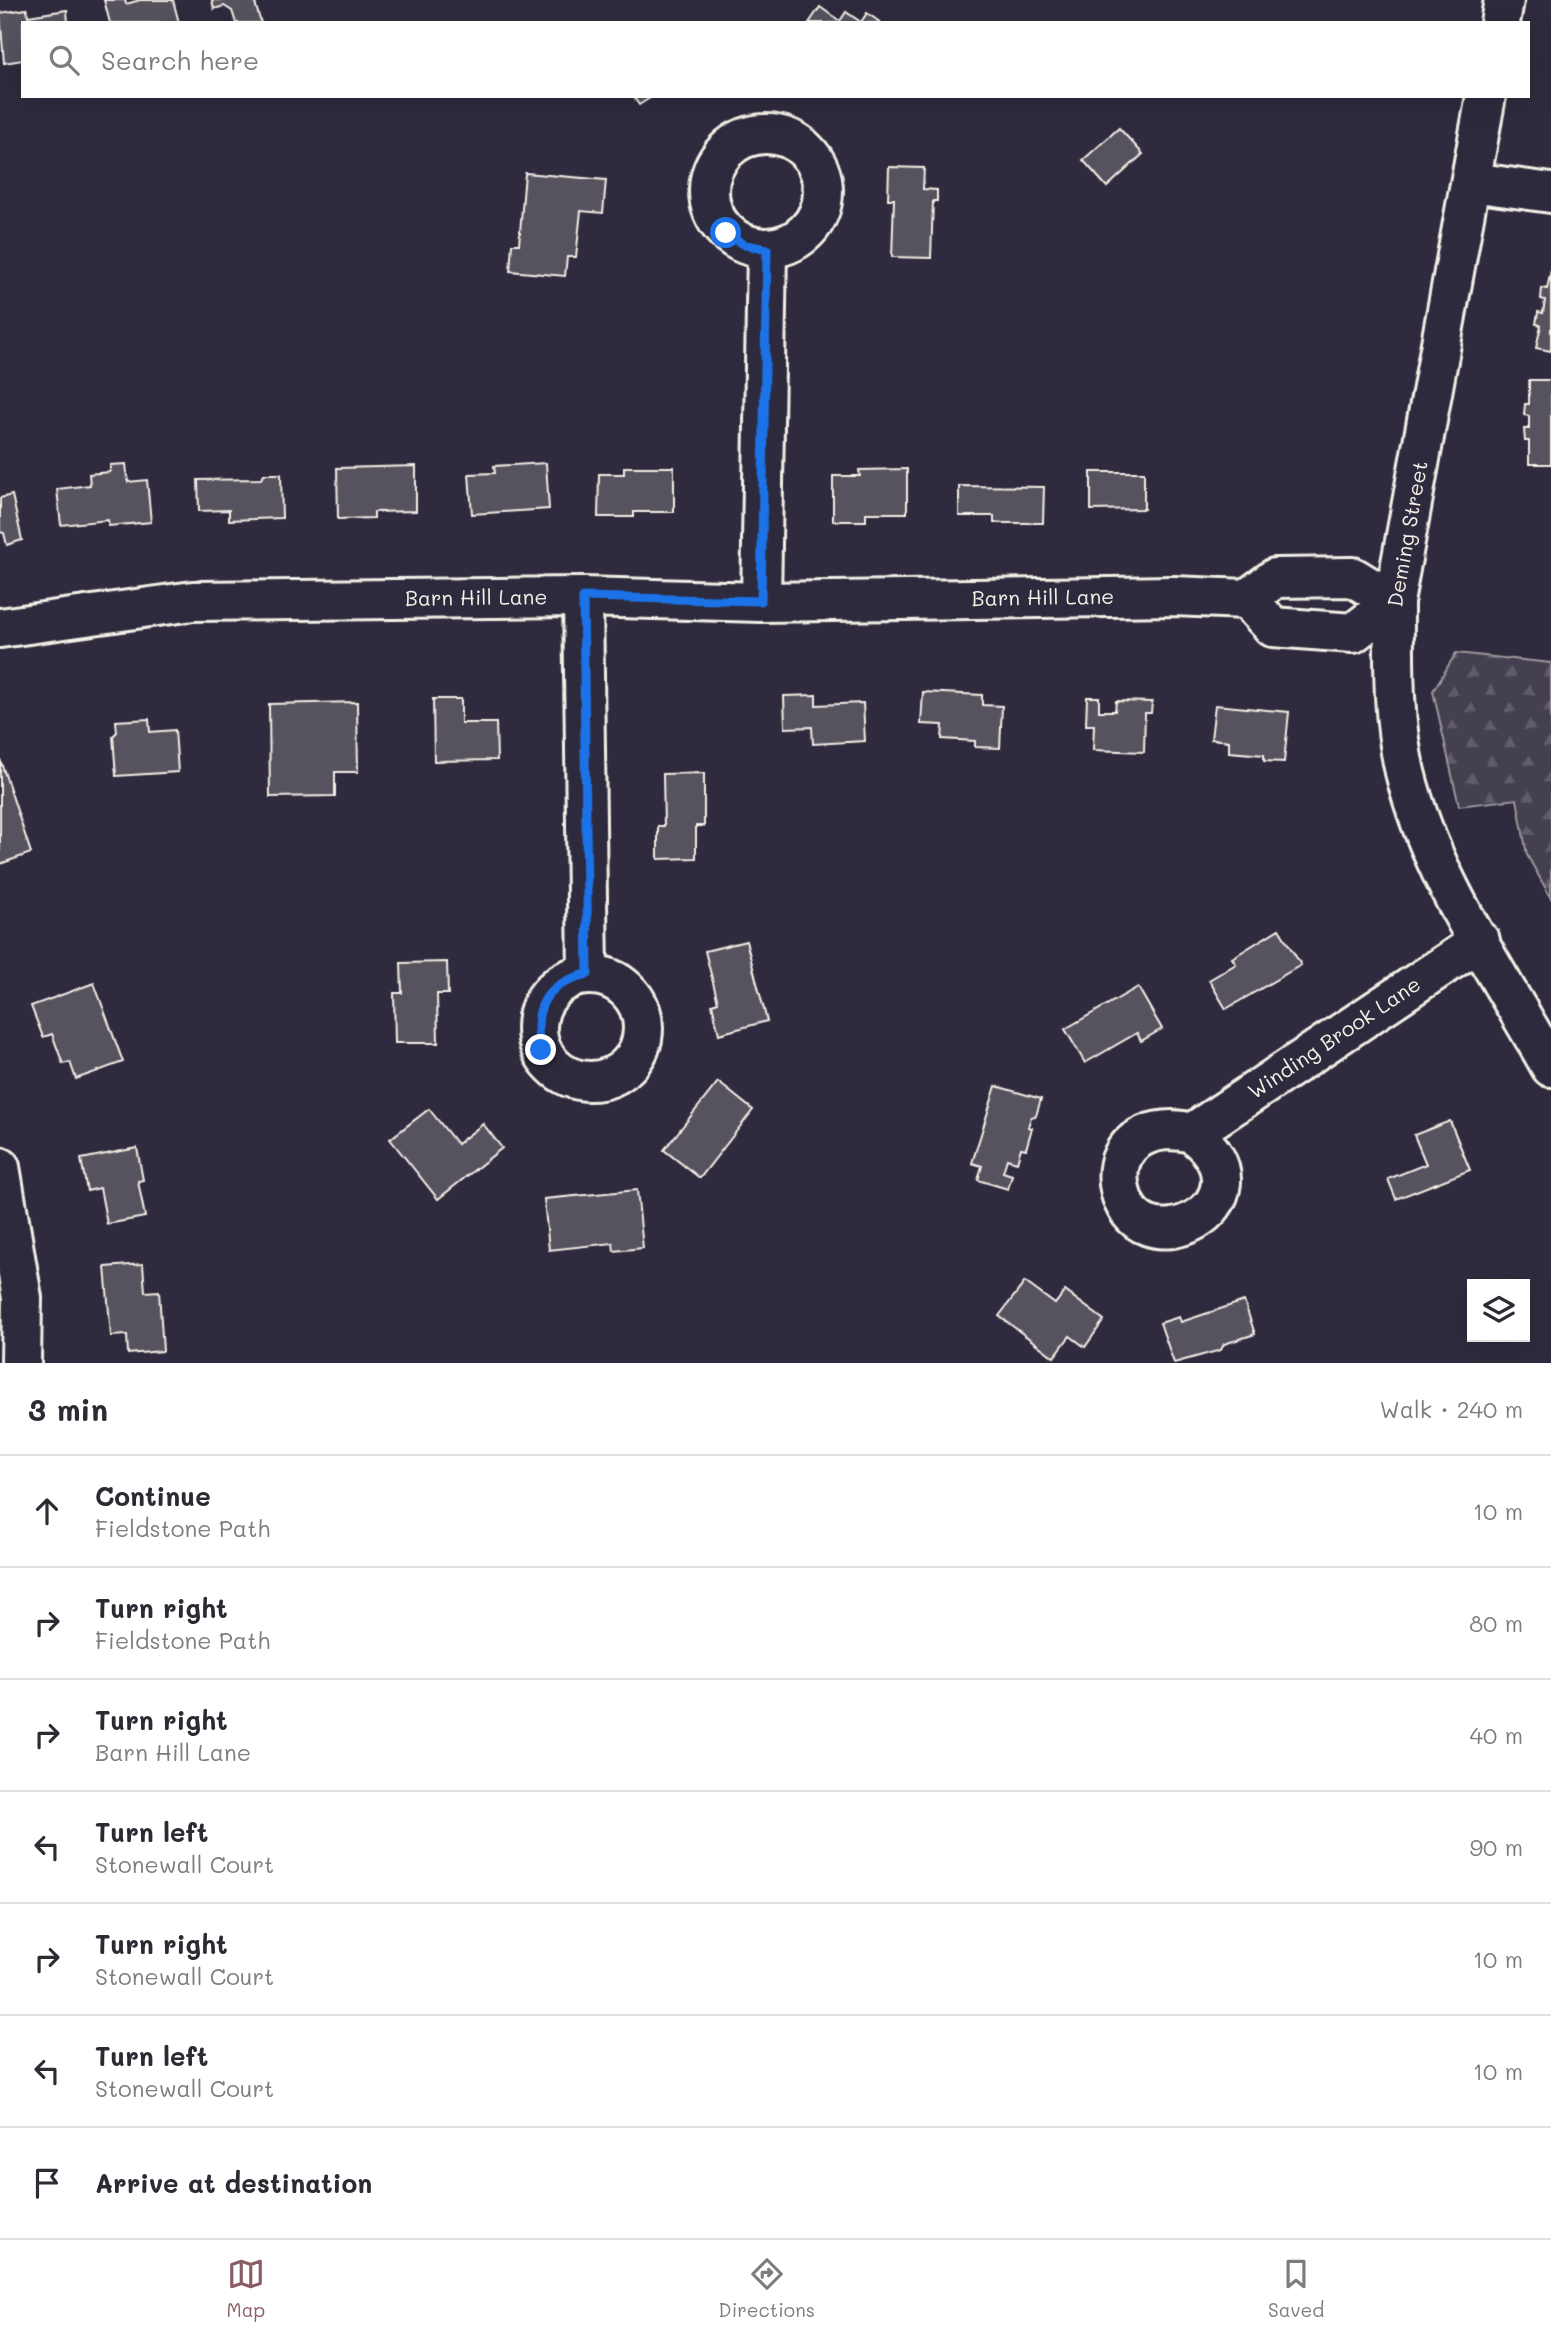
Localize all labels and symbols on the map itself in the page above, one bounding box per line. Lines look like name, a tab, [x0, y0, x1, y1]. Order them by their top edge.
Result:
route start	[710, 217, 741, 248]
street label: Deming Street	[1380, 459, 1433, 609]
street label: Barn Hill Lane	[405, 582, 548, 611]
street label: Barn Hill Lane	[972, 582, 1114, 611]
street label: Winding Brook Lane	[1242, 970, 1425, 1104]
route end	[525, 1034, 556, 1065]

